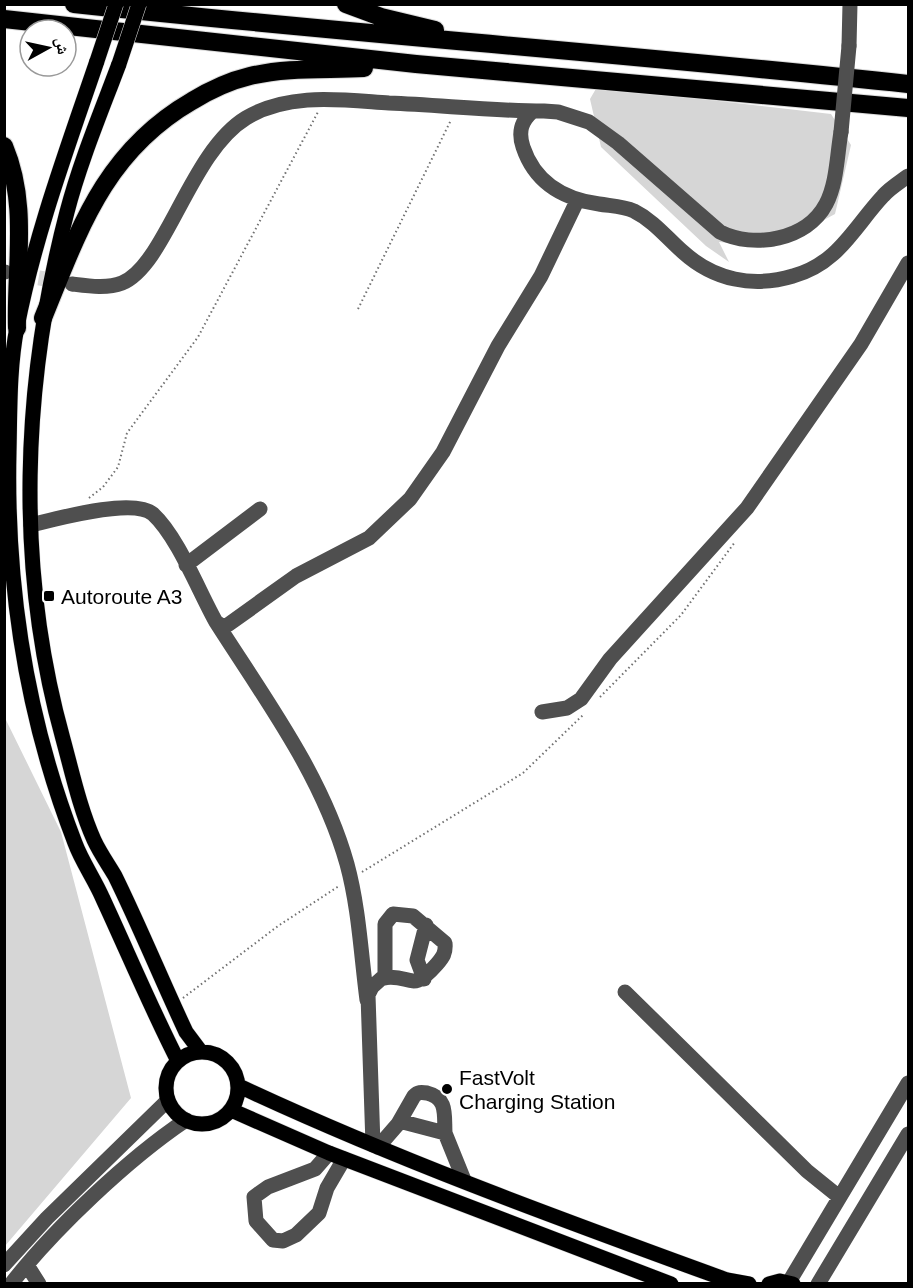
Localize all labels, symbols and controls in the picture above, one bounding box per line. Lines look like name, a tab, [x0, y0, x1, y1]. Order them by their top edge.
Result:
north arrow	[18, 18, 78, 78]
text: ش	[52, 36, 72, 56]
place label: Autoroute A3	[61, 585, 182, 608]
marker: Autoroute A3	[42, 589, 56, 603]
place label: FastVolt Charging Station	[459, 1066, 615, 1113]
marker: FastVolt Charging Station	[440, 1082, 454, 1096]

